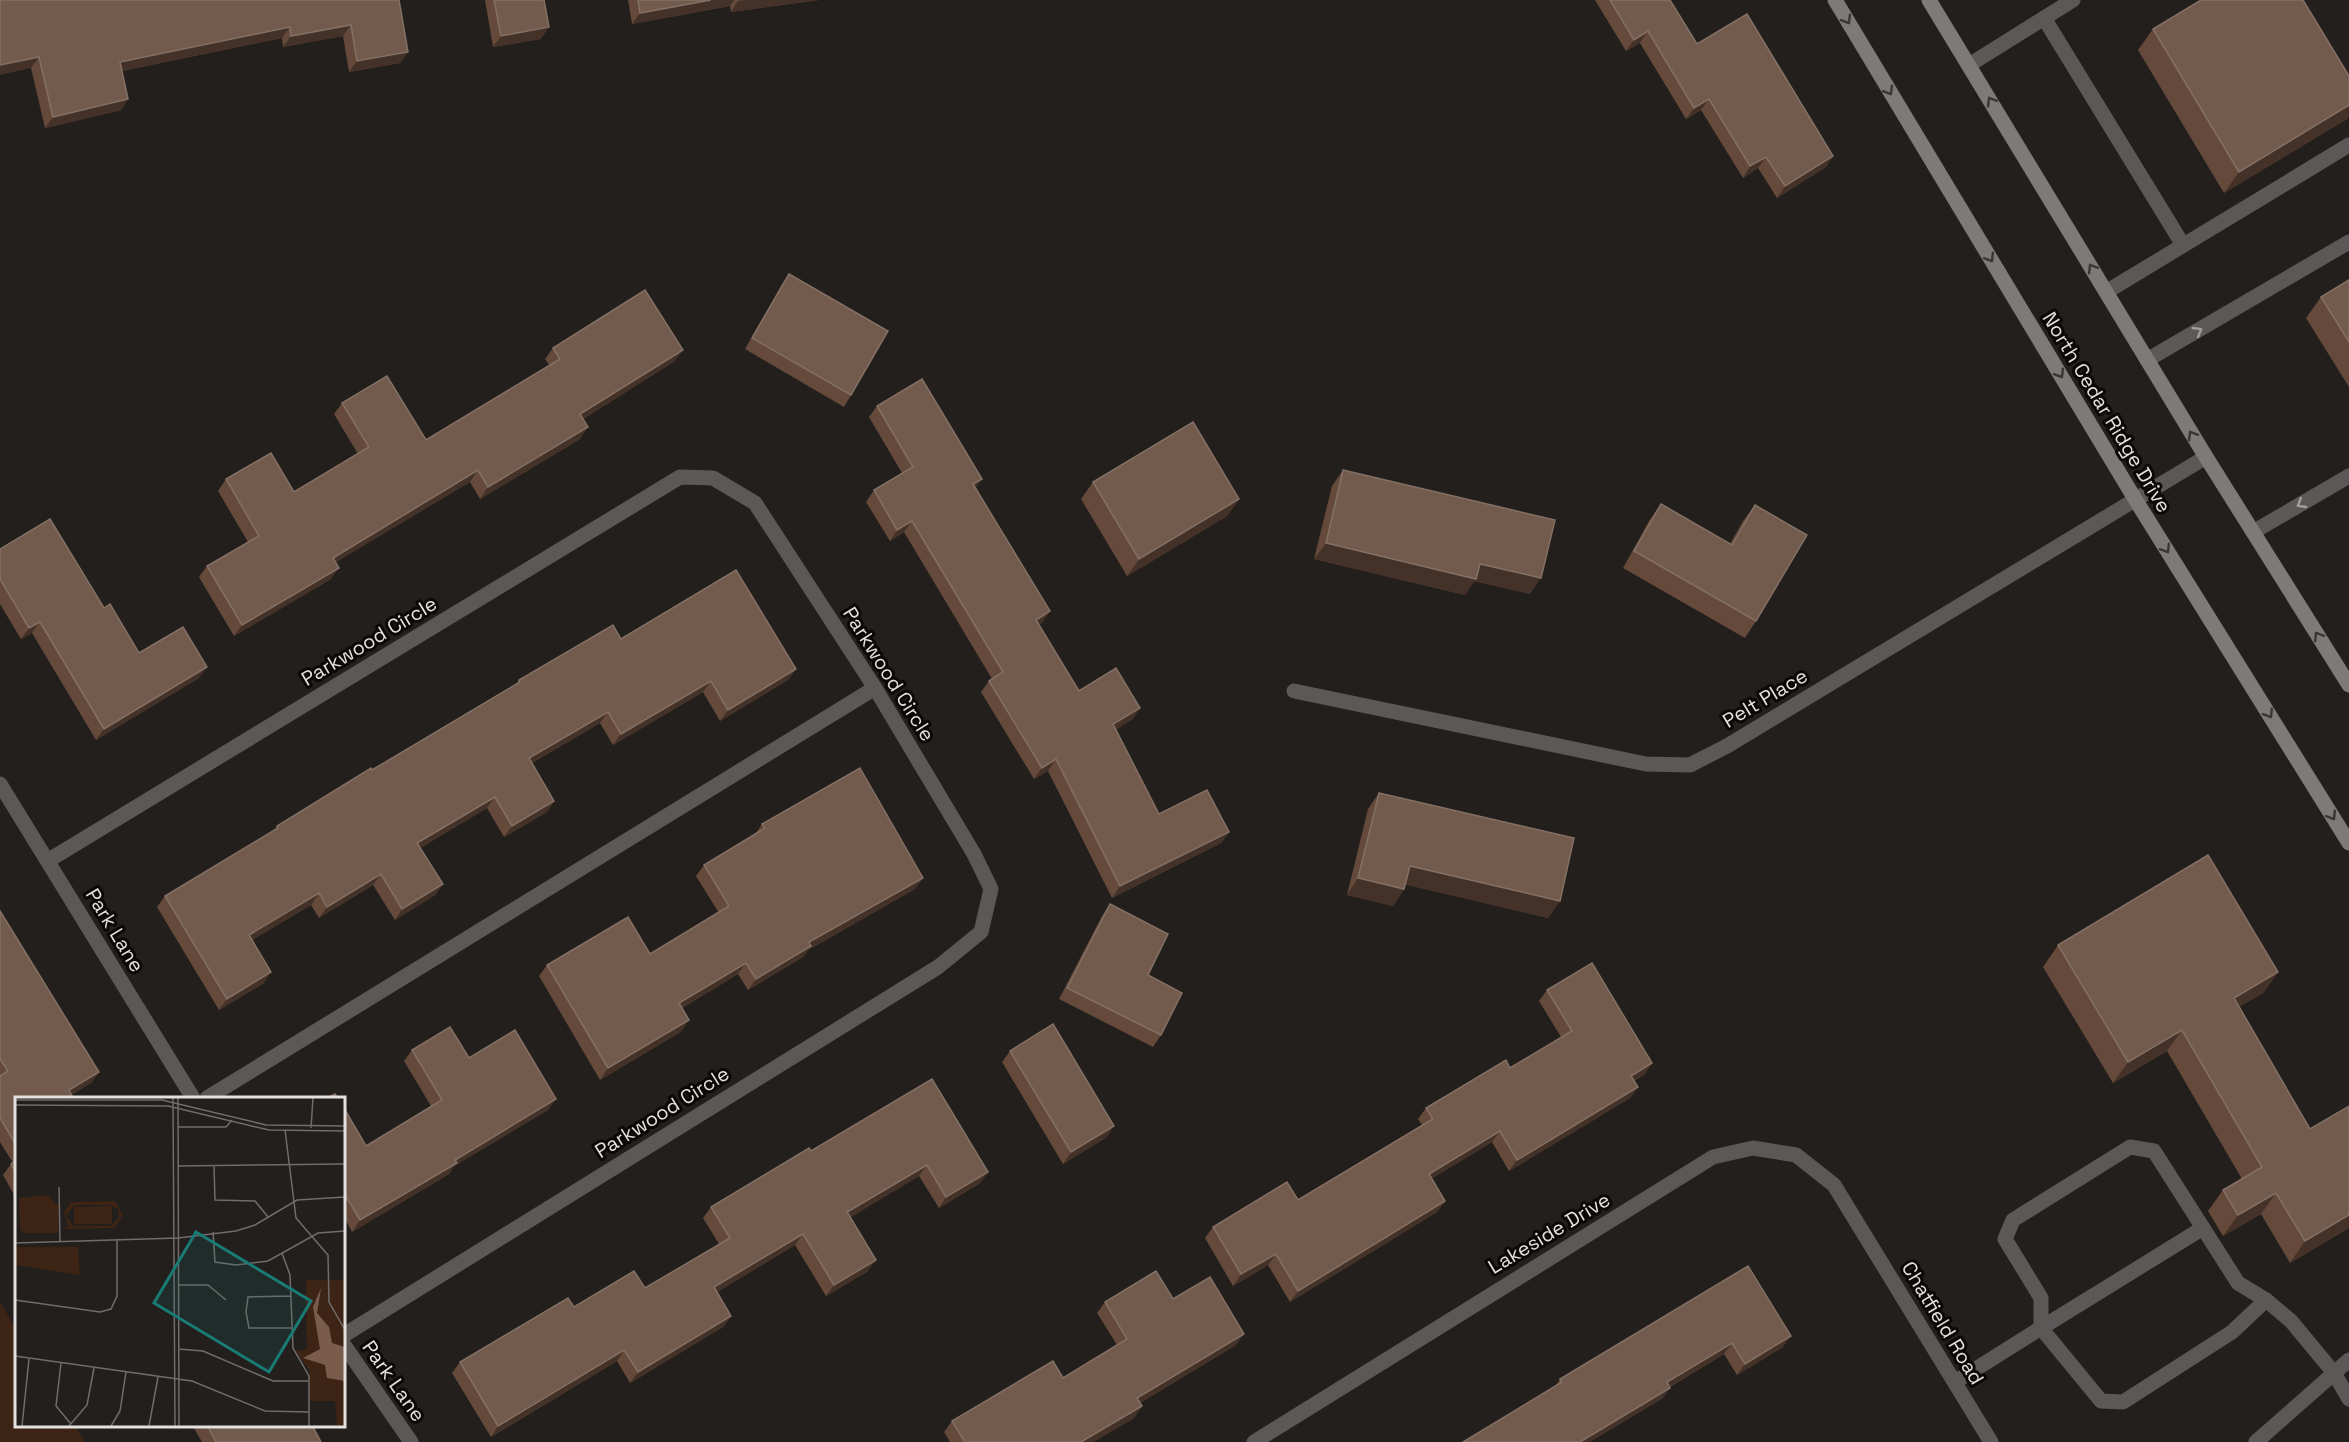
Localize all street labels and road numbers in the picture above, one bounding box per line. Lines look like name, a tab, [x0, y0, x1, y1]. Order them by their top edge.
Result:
street label: North Cedar Ridge Drive	[2037, 307, 2177, 517]
street label: Parkwood Circle	[296, 590, 442, 692]
street label: Parkwood Circle	[837, 602, 941, 746]
street label: Pelt Place	[1718, 662, 1812, 734]
street label: Park Lane	[80, 883, 150, 977]
street label: Parkwood Circle	[590, 1060, 734, 1164]
street label: Lakeside Drive	[1483, 1186, 1615, 1280]
street label: Chatfield Road	[1896, 1257, 1990, 1389]
street label: Park Lane	[357, 1335, 431, 1427]

